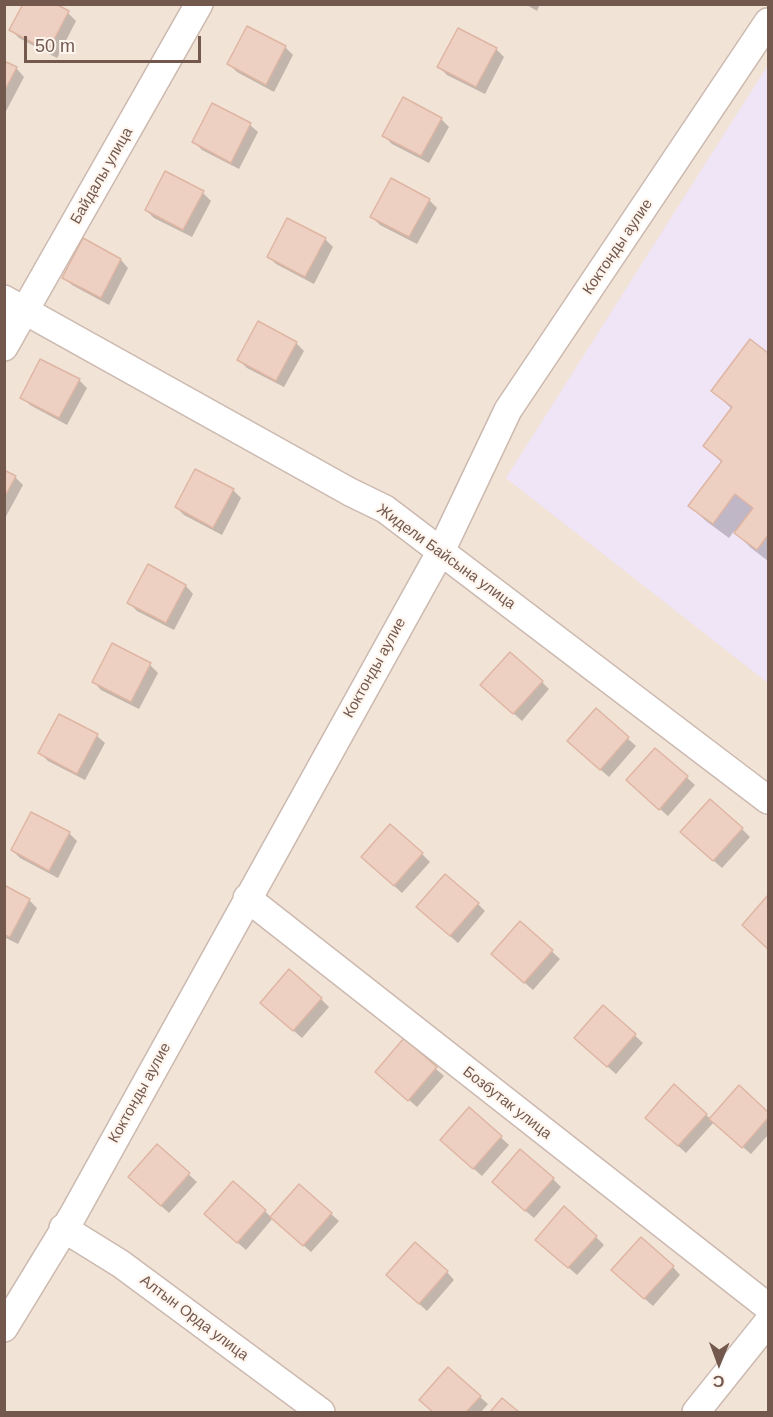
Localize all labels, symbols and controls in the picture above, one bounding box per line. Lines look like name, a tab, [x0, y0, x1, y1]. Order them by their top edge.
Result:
scale bar	[27, 24, 204, 62]
text: 50 m	[35, 36, 75, 56]
street label: Байдалы улица	[67, 124, 137, 228]
street label: Коктонды аулие	[579, 196, 657, 298]
street label: Жидели Байсына улица	[373, 501, 519, 613]
street label: Коктонды аулие	[340, 615, 410, 721]
street label: Коктонды аулие	[105, 1040, 175, 1146]
street label: Бозбутак улица	[459, 1063, 555, 1143]
street label: Алтын Орда улица	[136, 1271, 252, 1365]
north arrow	[689, 1333, 749, 1393]
text: С	[713, 1373, 725, 1390]

